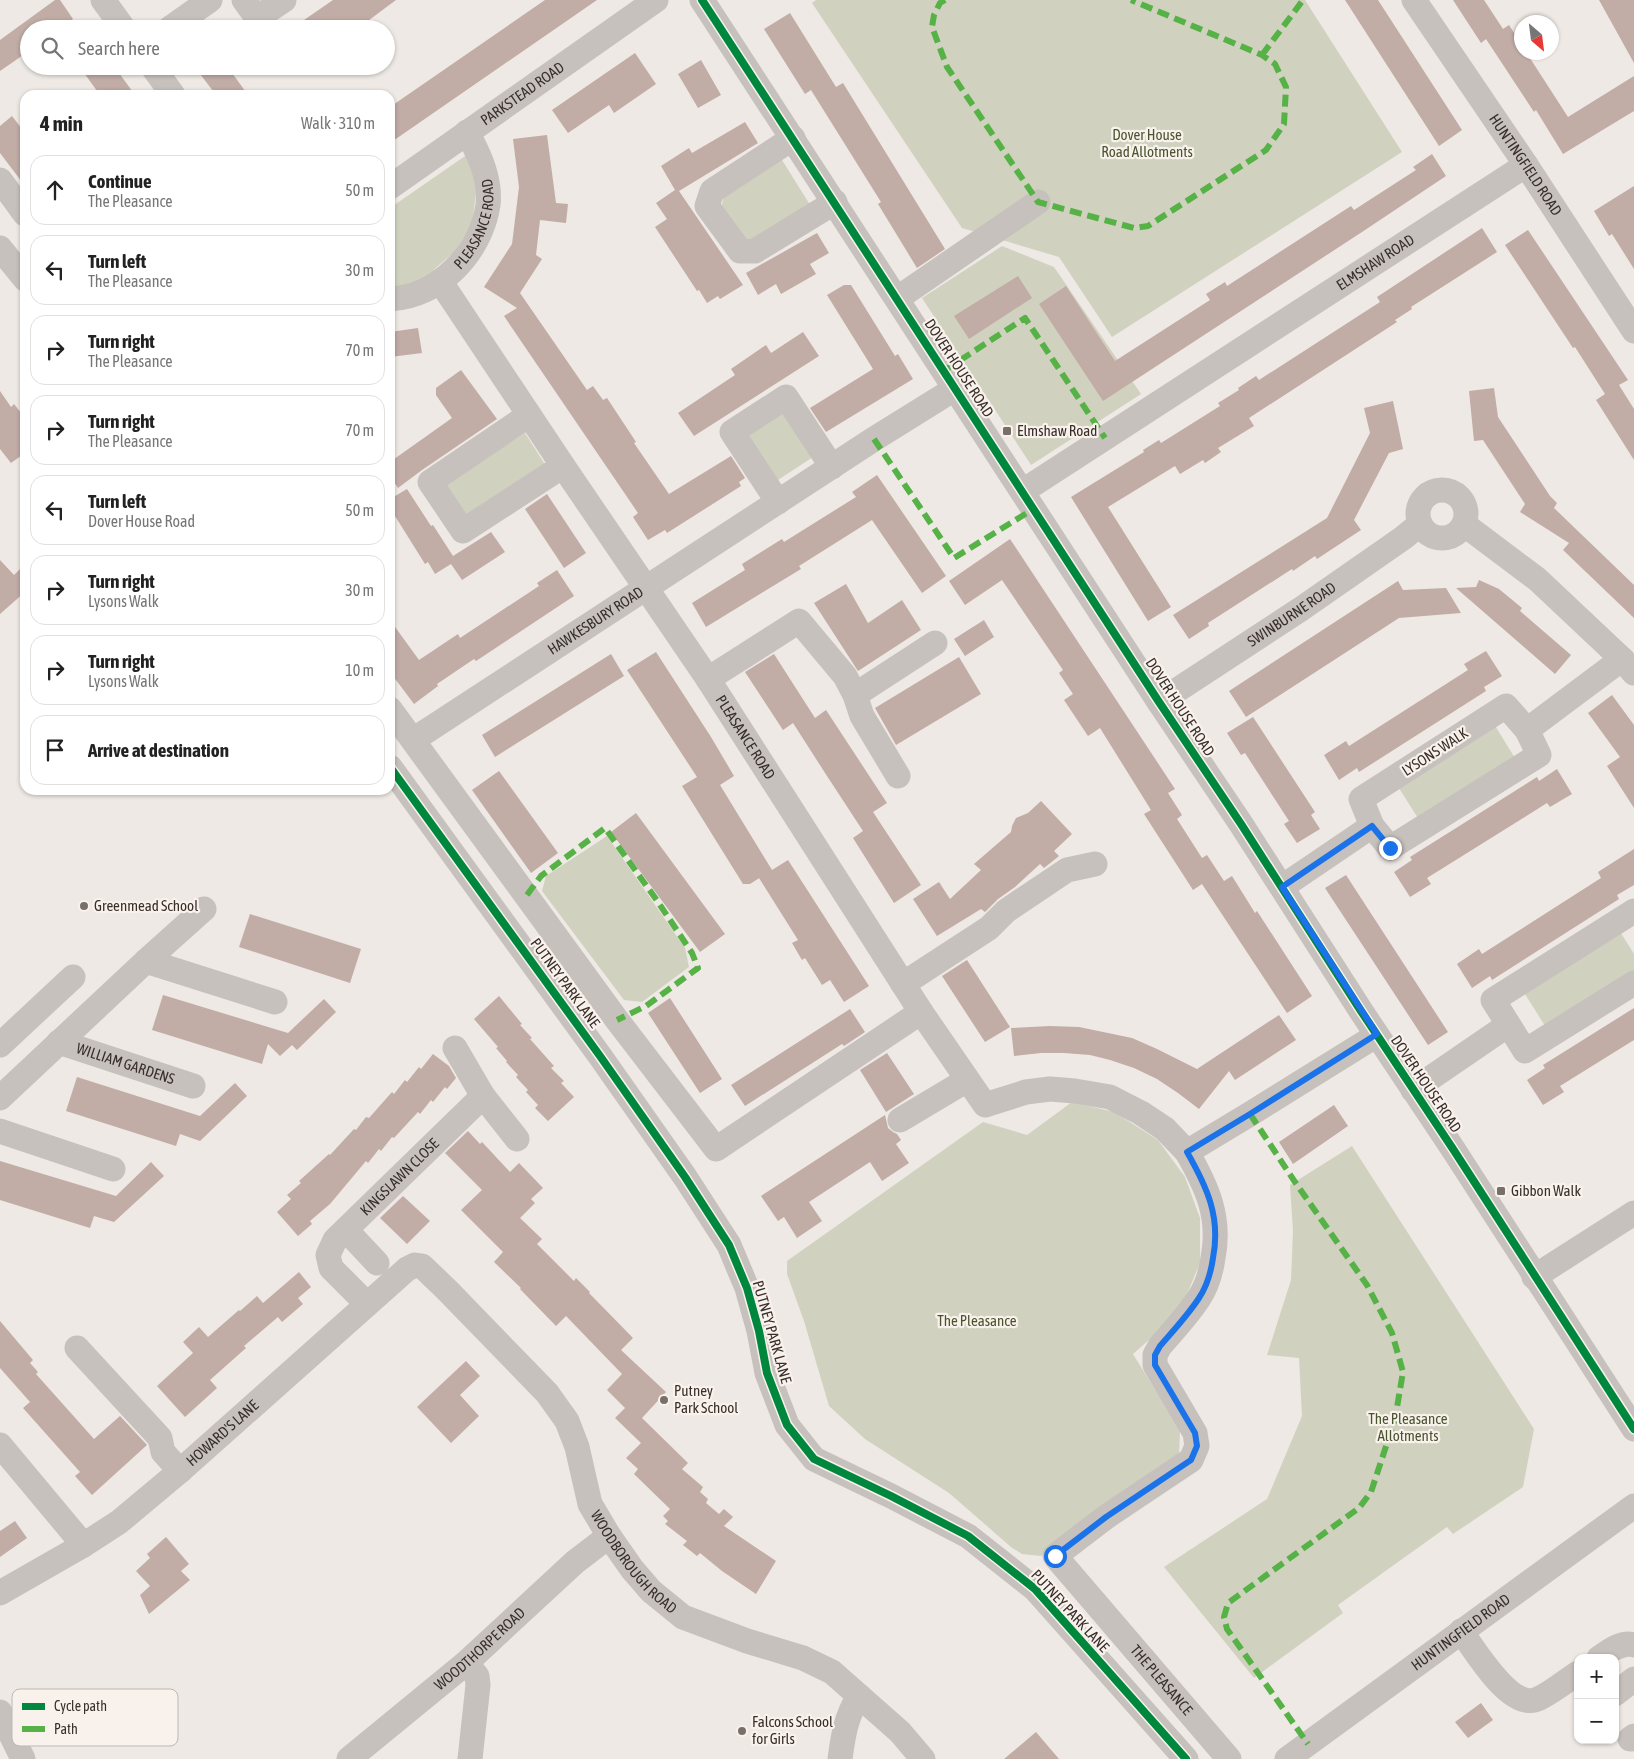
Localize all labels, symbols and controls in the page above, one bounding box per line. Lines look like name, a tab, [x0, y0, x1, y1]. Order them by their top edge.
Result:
north arrow	[1514, 15, 1559, 60]
search box	[20, 20, 395, 75]
icon: search	[38, 34, 66, 62]
text: Search here	[78, 37, 160, 59]
street label: PARKSTEAD ROAD	[477, 58, 567, 129]
text: 4 min	[40, 111, 83, 135]
street label: HUNTINGFIELD ROAD	[1486, 111, 1566, 219]
text: Walk · 310 m	[301, 114, 375, 132]
park label: Dover House Road Allotments	[1101, 126, 1193, 160]
text: Continue	[88, 170, 152, 192]
icon: ahead	[41, 176, 69, 204]
street label: PLEASANCE ROAD	[450, 178, 497, 272]
text: 50 m	[345, 181, 374, 199]
text: The Pleasance	[88, 192, 173, 210]
street label: ELMSHAW ROAD	[1333, 231, 1417, 294]
text: Turn left	[88, 250, 146, 272]
icon: left	[41, 256, 69, 284]
text: 30 m	[345, 261, 374, 279]
text: The Pleasance	[88, 272, 173, 290]
street label: DOVER HOUSE ROAD	[921, 316, 997, 420]
text: Turn right	[88, 330, 155, 352]
icon: right	[41, 336, 69, 364]
text: 70 m	[345, 341, 374, 359]
text: The Pleasance	[88, 352, 173, 370]
text: Turn right	[88, 410, 155, 432]
icon: right	[41, 416, 69, 444]
text: 70 m	[345, 421, 374, 439]
place label: Elmshaw Road	[1017, 422, 1097, 439]
marker: Elmshaw Road	[1001, 425, 1013, 437]
text: The Pleasance	[88, 432, 173, 450]
text: Turn left	[88, 490, 146, 512]
icon: left	[41, 496, 69, 524]
text: 50 m	[345, 501, 374, 519]
text: Dover House Road	[88, 512, 195, 530]
text: Turn right	[88, 570, 155, 592]
icon: right	[41, 576, 69, 604]
street label: SWINBURNE ROAD	[1244, 578, 1339, 650]
text: 30 m	[345, 581, 374, 599]
street label: HAWKESBURY ROAD	[544, 583, 646, 658]
text: Lysons Walk	[88, 592, 159, 610]
text: Turn right	[88, 650, 155, 672]
street label: DOVER HOUSE ROAD	[1142, 655, 1218, 759]
icon: right	[41, 656, 69, 684]
text: 10 m	[345, 661, 374, 679]
text: Lysons Walk	[88, 672, 159, 690]
street label: PLEASANCE ROAD	[713, 692, 779, 782]
street label: LYSONS WALK	[1399, 724, 1471, 779]
icon: arrive	[41, 736, 69, 764]
text: Arrive at destination	[88, 739, 229, 761]
route end	[1379, 837, 1402, 860]
place label: Greenmead School	[94, 897, 198, 914]
marker: Greenmead School	[78, 900, 90, 912]
street label: PUTNEY PARK LANE	[527, 935, 604, 1031]
street label: DOVER HOUSE ROAD	[1388, 1032, 1465, 1135]
street label: WILLIAM GARDENS	[74, 1039, 177, 1087]
street label: KINGSLAWN CLOSE	[357, 1134, 442, 1219]
place label: Gibbon Walk	[1511, 1182, 1581, 1199]
marker: Gibbon Walk	[1495, 1185, 1507, 1197]
street label: PUTNEY PARK LANE	[750, 1278, 795, 1386]
park label: The Pleasance	[937, 1312, 1017, 1329]
place label: Putney Park School	[674, 1382, 738, 1416]
marker: Putney Park School	[658, 1394, 670, 1406]
street label: HOWARD'S LANE	[183, 1396, 262, 1469]
park label: The Pleasance Allotments	[1368, 1410, 1448, 1444]
street label: WOODBOROUGH ROAD	[588, 1507, 680, 1617]
route start	[1044, 1545, 1067, 1568]
street label: PUTNEY PARK LANE	[1028, 1566, 1113, 1656]
street label: HUNTINGFIELD ROAD	[1408, 1590, 1513, 1674]
street label: WOODTHORPE ROAD	[431, 1604, 528, 1693]
street label: THE PLEASANCE	[1127, 1641, 1197, 1719]
map controls	[1574, 1654, 1619, 1744]
button: +	[1574, 1654, 1619, 1699]
legend	[12, 1689, 178, 1746]
text: Cycle path	[54, 1698, 107, 1714]
button: −	[1574, 1699, 1619, 1744]
place label: Falcons School for Girls	[752, 1713, 833, 1747]
text: Path	[54, 1721, 78, 1737]
marker: Falcons School for Girls	[736, 1725, 748, 1737]

